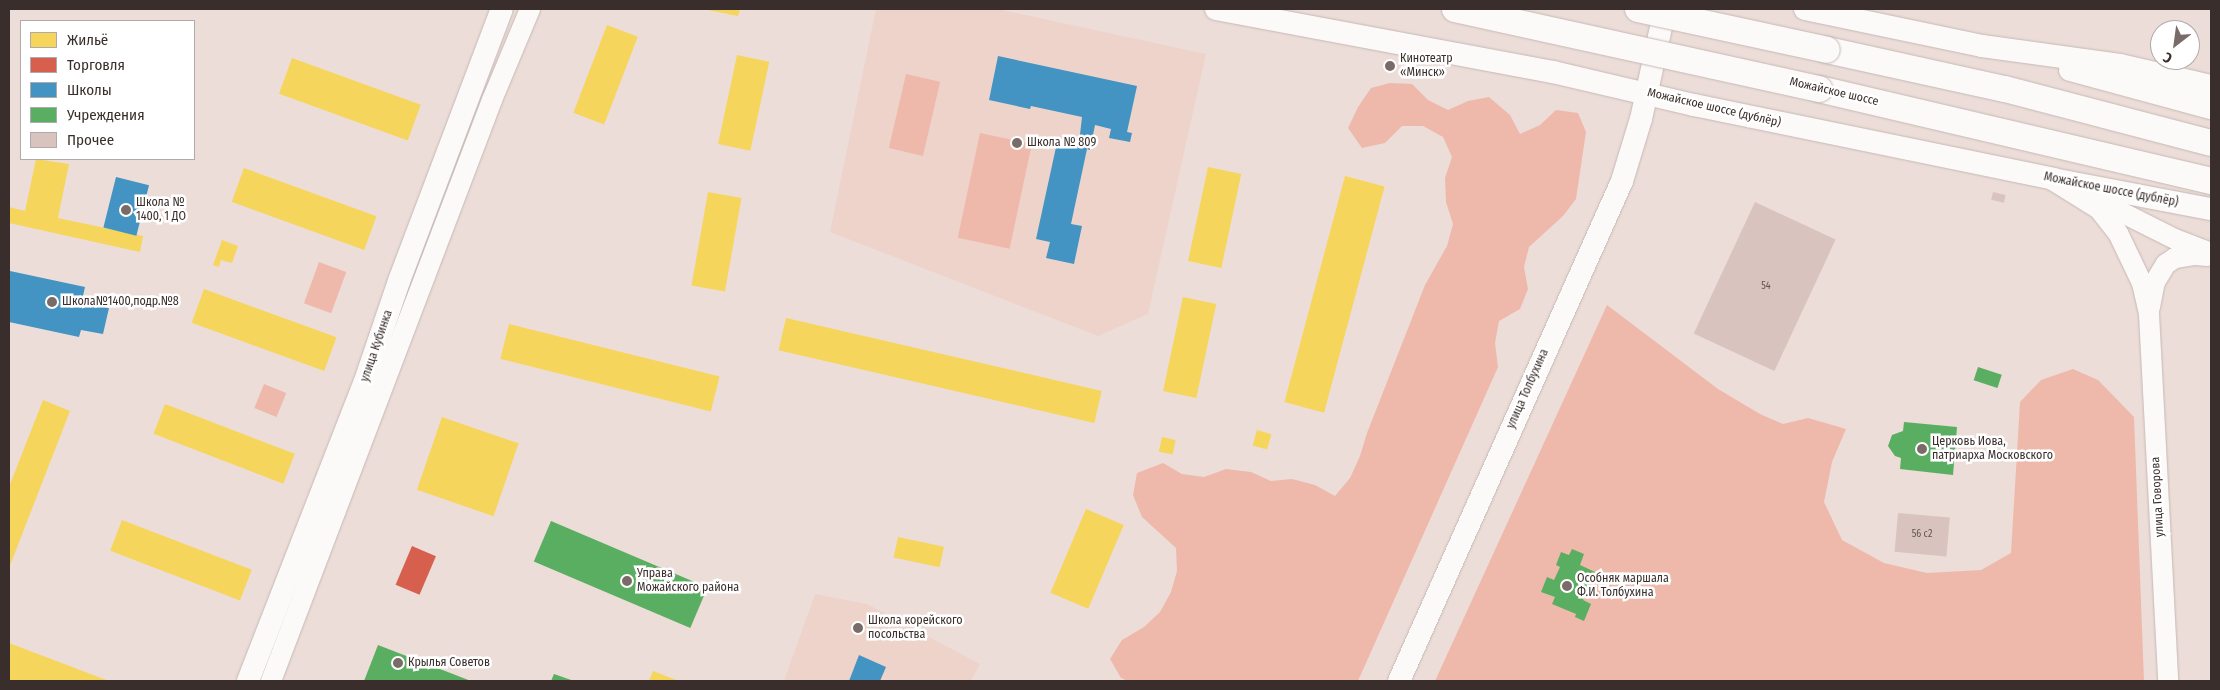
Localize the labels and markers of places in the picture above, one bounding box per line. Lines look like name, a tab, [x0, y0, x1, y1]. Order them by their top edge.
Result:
place label: Кинотеатр «Минск»	[1400, 52, 1453, 80]
marker: Кинотеатр «Минск»	[1384, 60, 1396, 72]
place label: Школа № 809	[1027, 136, 1096, 150]
marker: Школа № 809	[1011, 137, 1023, 149]
place label: Школа № 1400, 1 ДО	[136, 196, 186, 224]
marker: Школа № 1400, 1 ДО	[120, 204, 132, 216]
place label: Школа№1400,подр.№8	[62, 295, 179, 309]
marker: Школа№1400,подр.№8	[46, 296, 58, 308]
place label: Церковь Иова, патриарха Московского	[1932, 435, 2053, 463]
marker: Церковь Иова, патриарха Московского	[1916, 443, 1928, 455]
place label: Управа Можайского района	[637, 567, 739, 595]
place label: Особняк маршала Ф.И. Толбухина	[1577, 572, 1669, 600]
marker: Управа Можайского района	[621, 575, 633, 587]
marker: Особняк маршала Ф.И. Толбухина	[1561, 580, 1573, 592]
place label: Школа корейского посольства	[868, 614, 963, 642]
marker: Школа корейского посольства	[852, 622, 864, 634]
place label: Крылья Советов	[408, 656, 490, 670]
marker: Крылья Советов	[392, 657, 404, 669]

